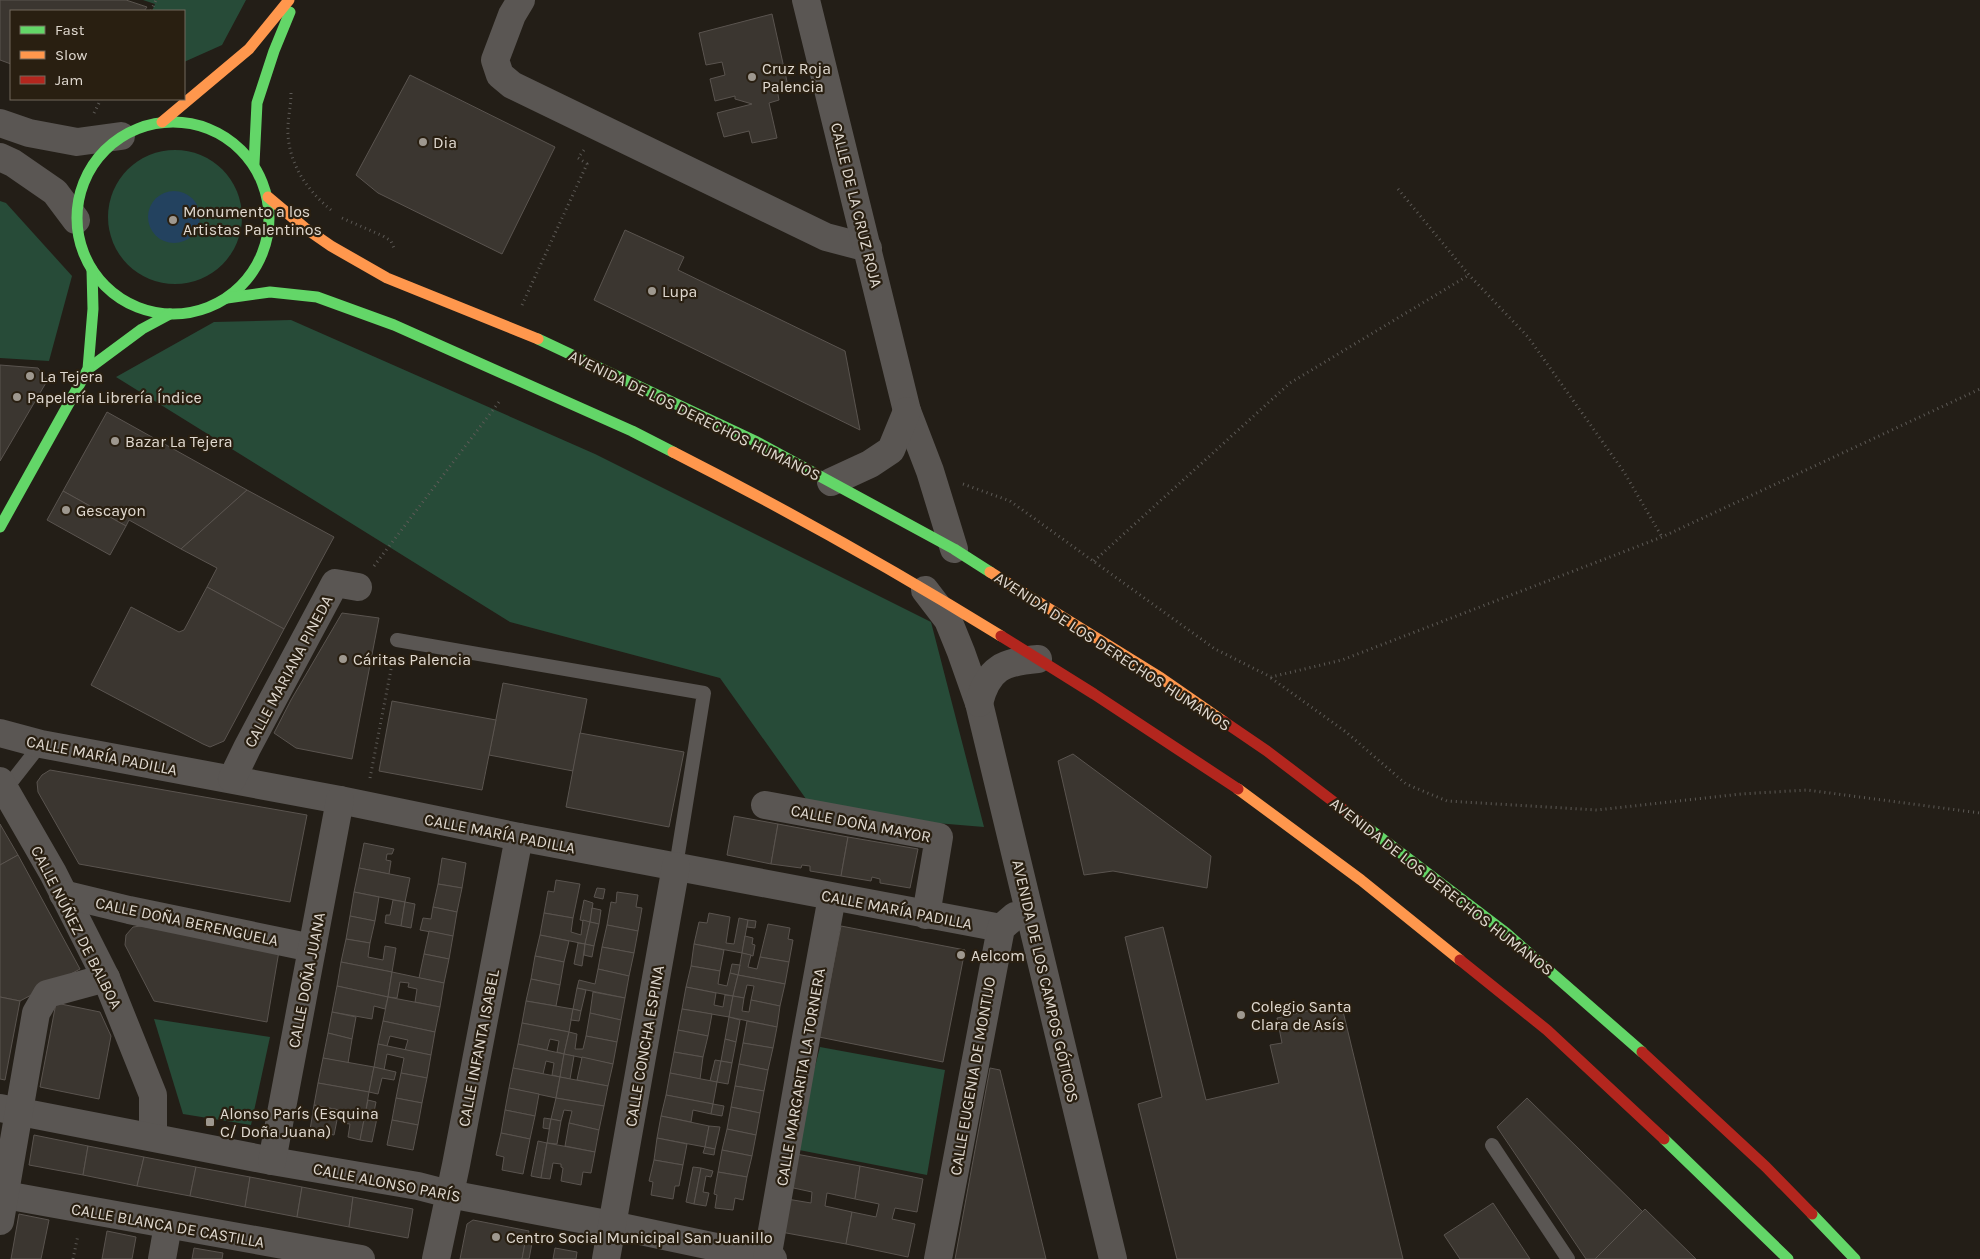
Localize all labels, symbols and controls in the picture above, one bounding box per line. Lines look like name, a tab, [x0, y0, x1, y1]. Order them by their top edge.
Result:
legend	[10, 10, 185, 100]
text: Fast	[55, 21, 85, 39]
text: Slow	[55, 46, 87, 64]
place label: Cruz Roja Palencia	[762, 59, 831, 96]
text: Jam	[55, 71, 83, 89]
marker: Cruz Roja Palencia	[746, 71, 758, 83]
street label: CALLE DE LA CRUZ ROJA	[827, 121, 886, 290]
place label: Dia	[433, 133, 457, 152]
marker: Dia	[417, 136, 429, 148]
place label: Monumento a los Artistas Palentinos	[183, 202, 322, 239]
marker: Monumento a los Artistas Palentinos	[167, 214, 179, 226]
place label: Lupa	[662, 282, 697, 301]
marker: Lupa	[646, 285, 658, 297]
street label: AVENIDA DE LOS DERECHOS HUMANOS	[566, 346, 824, 485]
place label: La Tejera	[40, 367, 103, 386]
marker: La Tejera	[24, 370, 36, 382]
place label: Papelería Librería Índice	[27, 388, 202, 407]
marker: Papelería Librería Índice	[11, 391, 23, 403]
place label: Bazar La Tejera	[125, 432, 233, 451]
marker: Bazar La Tejera	[109, 435, 121, 447]
place label: Gescayon	[76, 501, 146, 520]
marker: Gescayon	[60, 504, 72, 516]
street label: AVENIDA DE LOS DERECHOS HUMANOS	[991, 568, 1234, 735]
street label: CALLE MARIANA PINEDA	[240, 592, 337, 751]
place label: Cáritas Palencia	[353, 650, 471, 669]
marker: Cáritas Palencia	[337, 653, 349, 665]
street label: CALLE MARÍA PADILLA	[25, 732, 179, 779]
street label: AVENIDA DE LOS DERECHOS HUMANOS	[1326, 793, 1557, 979]
street label: CALLE DOÑA MAYOR	[789, 801, 933, 846]
street label: CALLE MARÍA PADILLA	[423, 810, 577, 857]
street label: CALLE NÚÑEZ DE BALBOA	[27, 842, 126, 1012]
street label: AVENIDA DE LOS CAMPOS GÓTICOS	[1008, 858, 1083, 1104]
street label: CALLE MARÍA PADILLA	[820, 886, 974, 933]
street label: CALLE DOÑA BERENGUELA	[94, 893, 280, 950]
street label: CALLE DOÑA JUANA	[284, 911, 329, 1050]
place label: Aelcom	[971, 946, 1025, 965]
marker: Aelcom	[955, 949, 967, 961]
street label: CALLE CONCHA ESPINA	[621, 964, 668, 1128]
street label: CALLE INFANTA ISABEL	[454, 967, 503, 1128]
street label: CALLE MARGARITA LA TORNERA	[772, 967, 829, 1188]
street label: CALLE EUGENIA DE MONTIJO	[946, 975, 999, 1177]
place label: Colegio Santa Clara de Asís	[1251, 997, 1352, 1034]
marker: Colegio Santa Clara de Asís	[1235, 1009, 1247, 1021]
place label: Alonso París (Esquina C/ Doña Juana)	[220, 1104, 379, 1141]
marker: Alonso París (Esquina C/ Doña Juana)	[204, 1116, 216, 1128]
street label: CALLE ALONSO PARÍS	[312, 1159, 462, 1206]
street label: CALLE BLANCA DE CASTILLA	[70, 1199, 266, 1252]
place label: Centro Social Municipal San Juanillo	[506, 1228, 773, 1247]
marker: Centro Social Municipal San Juanillo	[490, 1231, 502, 1243]

